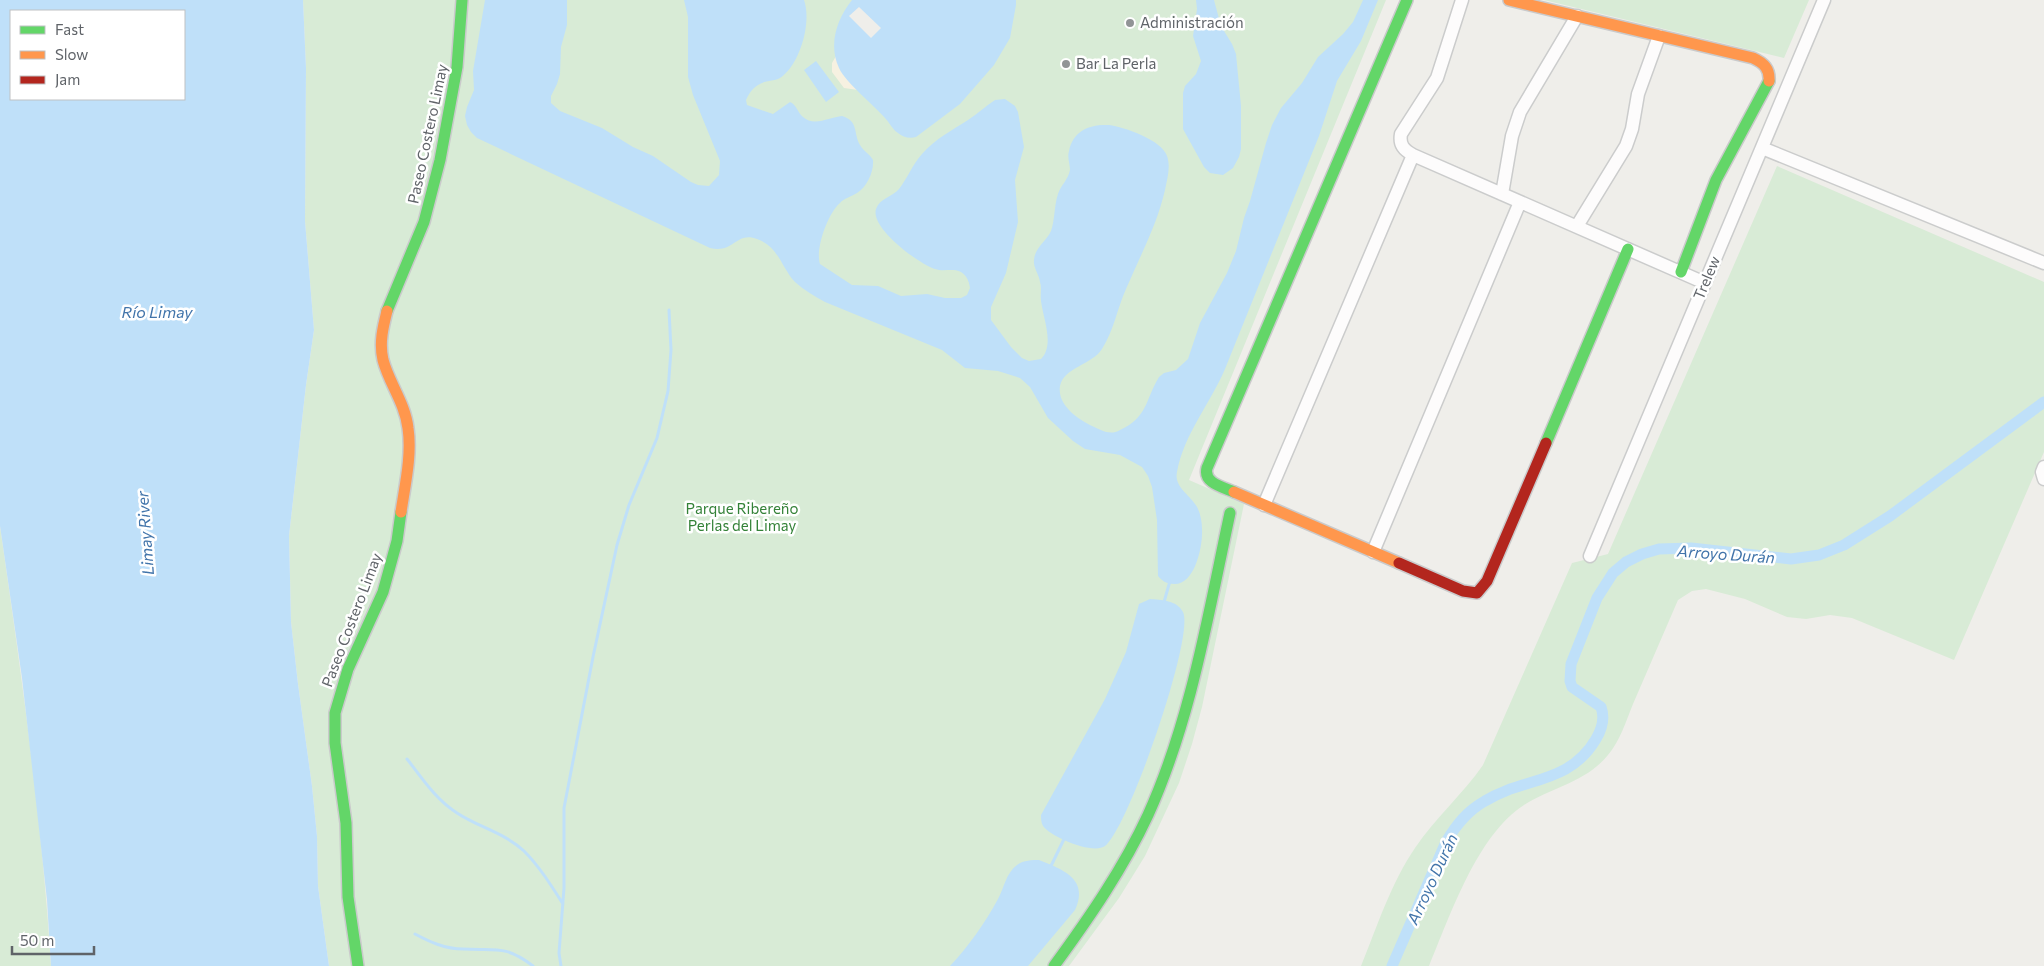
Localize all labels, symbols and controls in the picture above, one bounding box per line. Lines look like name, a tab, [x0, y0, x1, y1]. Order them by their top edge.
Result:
legend	[10, 10, 185, 100]
place label: Administración	[1140, 13, 1244, 31]
marker: Administración	[1124, 17, 1136, 29]
text: Fast	[55, 20, 84, 38]
text: Slow	[55, 45, 88, 63]
place label: Bar La Perla	[1076, 54, 1156, 72]
marker: Bar La Perla	[1060, 58, 1072, 70]
street label: Paseo Costero Limay	[403, 62, 451, 205]
text: Jam	[55, 70, 80, 88]
street label: Trelew	[1689, 253, 1723, 302]
water label: Río Limay	[122, 302, 193, 321]
water label: Limay River	[132, 490, 157, 576]
park label: Parque Ribereño Perlas del Limay	[686, 499, 798, 534]
water label: Arroyo Durán	[1676, 541, 1775, 566]
street label: Paseo Costero Limay	[317, 550, 385, 689]
water label: Arroyo Durán	[1402, 830, 1461, 928]
scale bar	[12, 924, 95, 956]
text: 50 m	[20, 931, 54, 949]

